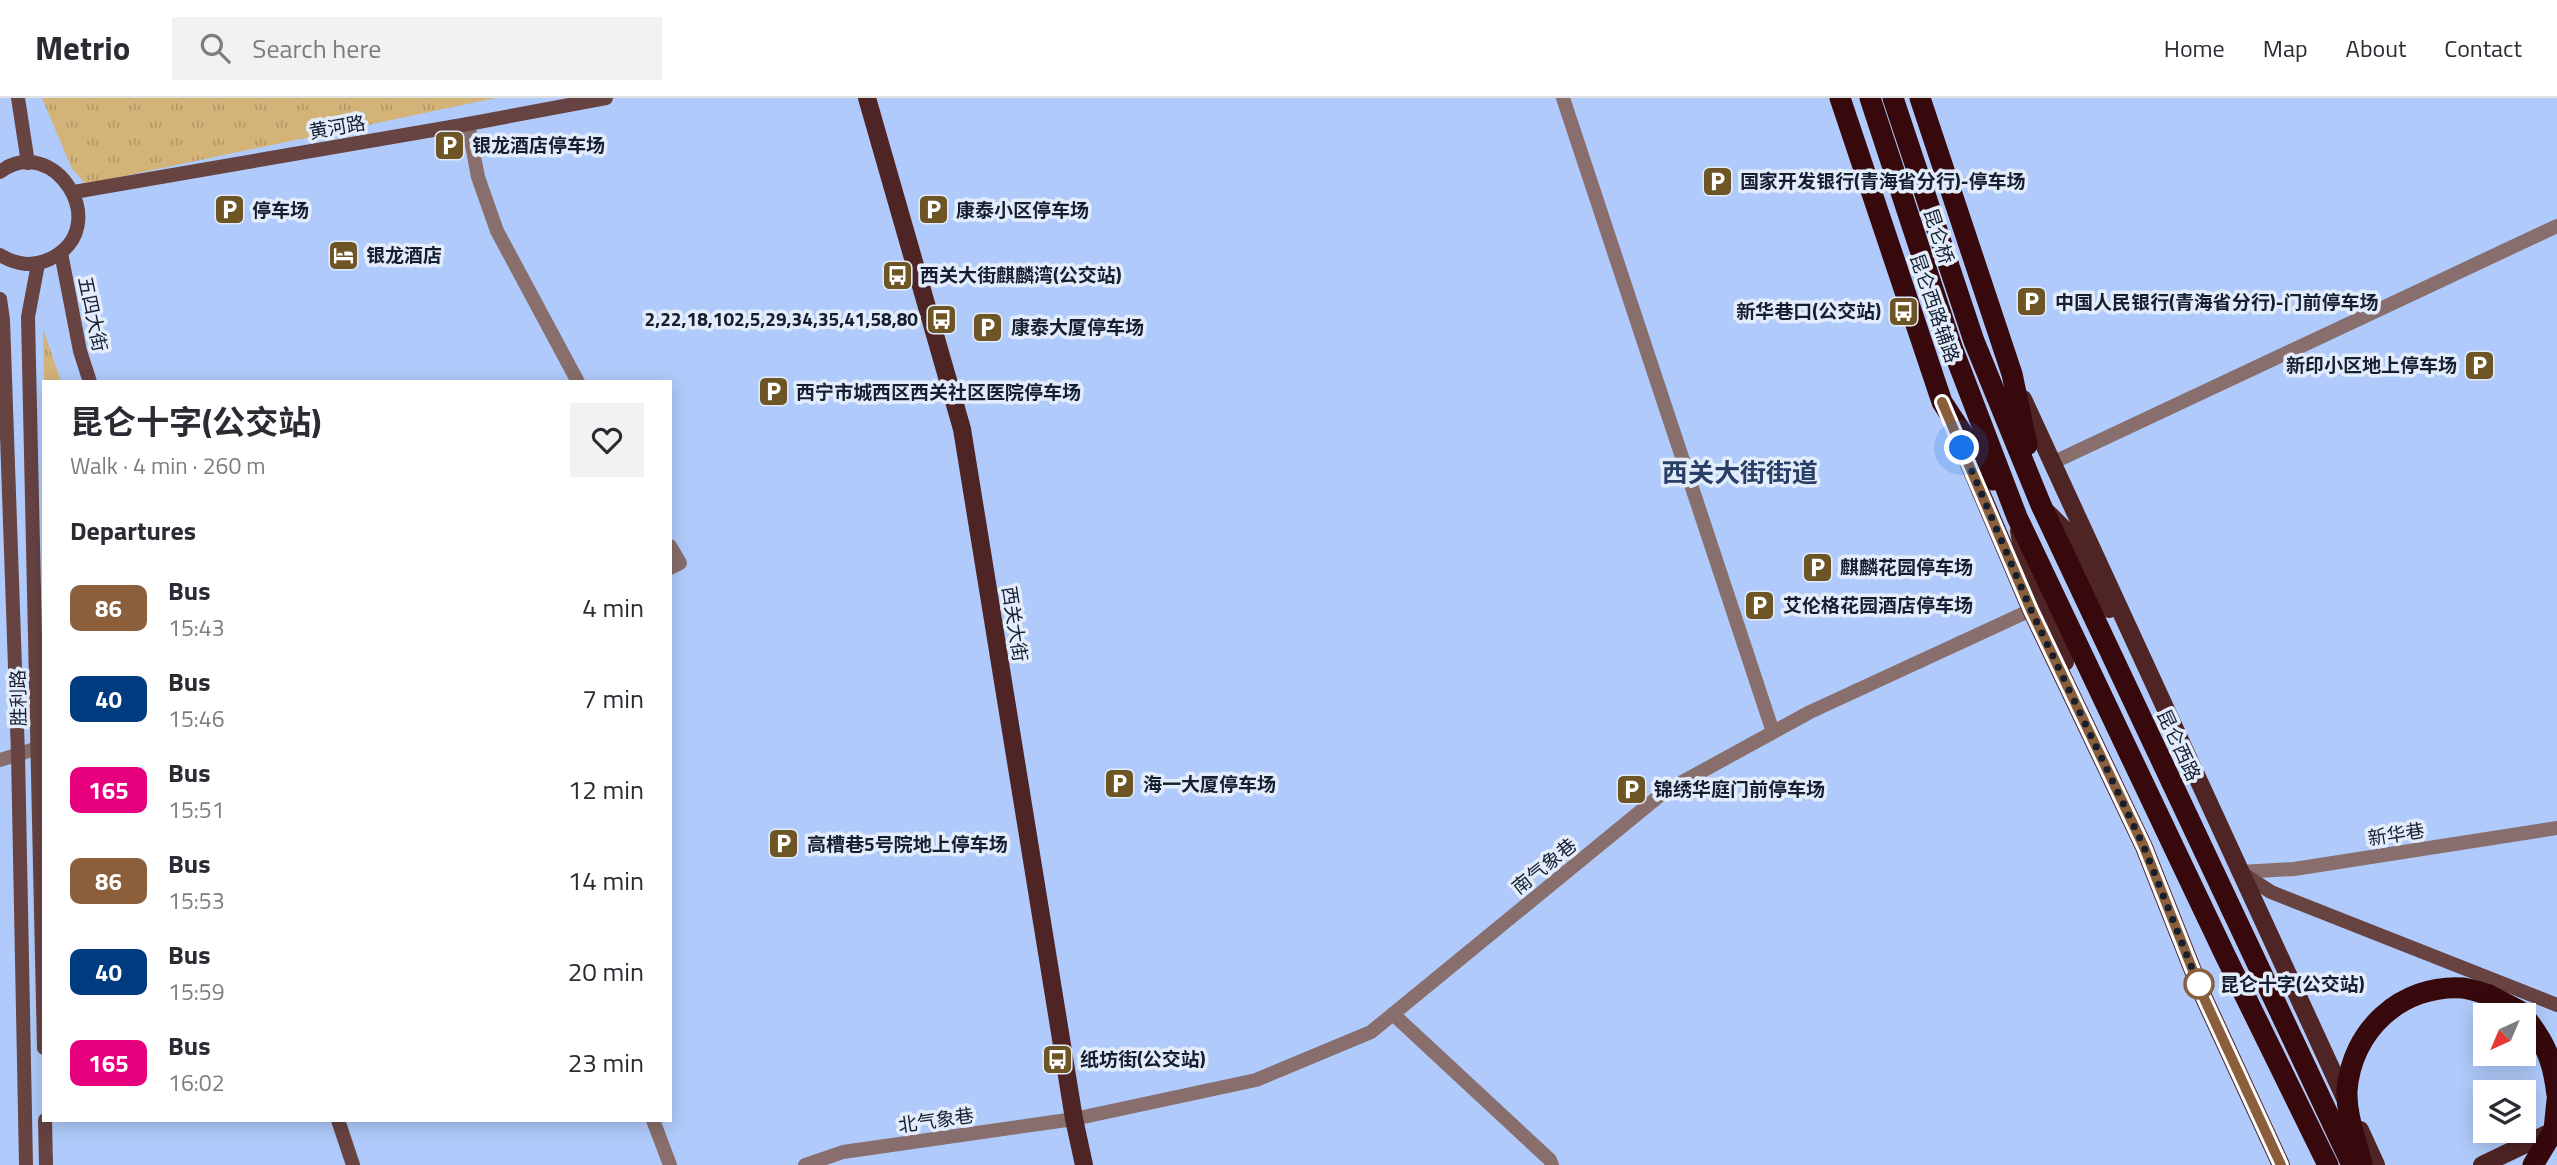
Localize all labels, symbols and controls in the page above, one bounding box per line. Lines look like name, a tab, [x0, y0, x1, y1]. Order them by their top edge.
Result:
search box	[172, 17, 662, 80]
text: Metrio	[35, 23, 130, 73]
icon: search	[196, 29, 234, 67]
text: Search here	[252, 29, 381, 68]
text: Home	[2164, 30, 2225, 66]
text: Map	[2263, 30, 2308, 66]
text: About	[2346, 30, 2406, 66]
text: Contact	[2444, 30, 2522, 66]
street label: 黄河路	[306, 107, 368, 146]
parking icon: 银龙酒店停车场	[432, 128, 466, 162]
place label: 银龙酒店停车场	[472, 130, 605, 159]
parking icon: 国家开发银行(青海省分行)-停车场	[1700, 164, 1734, 198]
place label: 国家开发银行(青海省分行)-停车场	[1740, 166, 2025, 195]
parking icon: 停车场	[212, 193, 246, 227]
parking icon: 康泰小区停车场	[916, 193, 950, 227]
place label: 停车场	[252, 195, 309, 224]
place label: 康泰小区停车场	[956, 195, 1089, 224]
street label: 昆仑桥	[1917, 204, 1962, 267]
hotel icon: 银龙酒店	[326, 238, 360, 272]
place label: 银龙酒店	[366, 240, 442, 269]
street label: 昆仑西路辅路	[1903, 249, 1968, 366]
bus stop icon: 西关大街麒麟湾(公交站)	[880, 258, 914, 292]
place label: 西关大街麒麟湾(公交站)	[920, 260, 1122, 289]
street label: 五四大街	[71, 274, 116, 354]
parking icon: 中国人民银行(青海省分行)-门前停车场	[2015, 285, 2049, 319]
place label: 中国人民银行(青海省分行)-门前停车场	[2055, 287, 2378, 316]
bus stop icon: 新华巷口(公交站)	[1887, 294, 1921, 328]
place label: 新华巷口(公交站)	[1736, 296, 1881, 325]
bus stop icon: 2,22,18,102,5,29,34,35,41,58,80	[924, 302, 958, 336]
place label: 2,22,18,102,5,29,34,35,41,58,80	[645, 304, 918, 333]
parking icon: 康泰大厦停车场	[971, 310, 1005, 344]
place label: 康泰大厦停车场	[1011, 312, 1144, 341]
parking icon: 新印小区地上停车场	[2463, 348, 2497, 382]
place label: 新印小区地上停车场	[2286, 350, 2457, 379]
parking icon: 西宁市城西区西关社区医院停车场	[756, 375, 790, 409]
place label: 西宁市城西区西关社区医院停车场	[796, 377, 1081, 406]
text: 昆仑十字(公交站)	[70, 397, 321, 447]
button: heart	[570, 403, 644, 477]
your location	[1944, 430, 1979, 465]
text: Walk · 4 min · 260 m	[70, 448, 266, 483]
district label: 西关大街街道	[1662, 453, 1818, 492]
text: Departures	[70, 511, 196, 550]
parking icon: 麒麟花园停车场	[1800, 550, 1834, 584]
place label: 麒麟花园停车场	[1840, 552, 1973, 581]
text: Bus	[168, 571, 210, 610]
street label: 西关大街	[995, 584, 1036, 664]
text: 4 min	[582, 588, 644, 627]
parking icon: 艾伦格花园酒店停车场	[1743, 588, 1777, 622]
text: 86	[95, 590, 122, 626]
place label: 艾伦格花园酒店停车场	[1783, 590, 1973, 619]
text: 15:43	[168, 610, 225, 645]
text: Bus	[168, 662, 210, 701]
street label: 胜利路	[3, 669, 32, 727]
text: 7 min	[582, 679, 644, 718]
text: 40	[95, 681, 122, 717]
text: 15:46	[168, 701, 225, 736]
street label: 昆仑西路	[2150, 704, 2209, 785]
text: Bus	[168, 753, 210, 792]
parking icon: 海一大厦停车场	[1103, 767, 1137, 801]
place label: 海一大厦停车场	[1143, 769, 1276, 798]
text: 12 min	[568, 770, 644, 809]
text: 165	[88, 772, 129, 808]
parking icon: 锦绣华庭门前停车场	[1614, 772, 1648, 806]
place label: 锦绣华庭门前停车场	[1654, 774, 1825, 803]
text: 15:51	[168, 792, 225, 827]
street label: 新华巷	[2365, 815, 2426, 852]
parking icon: 高槽巷5号院地上停车场	[767, 827, 801, 861]
place label: 高槽巷5号院地上停车场	[807, 829, 1008, 858]
street label: 南气象巷	[1505, 830, 1582, 901]
text: Bus	[168, 844, 210, 883]
text: 14 min	[568, 861, 644, 900]
text: 86	[95, 863, 122, 899]
text: 15:53	[168, 883, 225, 918]
text: Bus	[168, 935, 210, 974]
text: 20 min	[568, 952, 644, 991]
text: 40	[95, 954, 122, 990]
marker: 昆仑十字(公交站)	[2184, 969, 2214, 999]
place label: 昆仑十字(公交站)	[2220, 969, 2365, 998]
text: 15:59	[168, 974, 225, 1009]
north arrow	[2473, 1003, 2536, 1066]
map controls	[2473, 1003, 2536, 1143]
text: Bus	[168, 1026, 210, 1065]
bus stop icon: 纸坊街(公交站)	[1040, 1042, 1074, 1076]
text: 23 min	[568, 1043, 644, 1082]
place label: 纸坊街(公交站)	[1080, 1044, 1206, 1073]
text: 165	[88, 1045, 129, 1081]
text: 16:02	[168, 1065, 225, 1100]
button: layers	[2473, 1080, 2536, 1143]
street label: 北气象巷	[896, 1100, 976, 1139]

